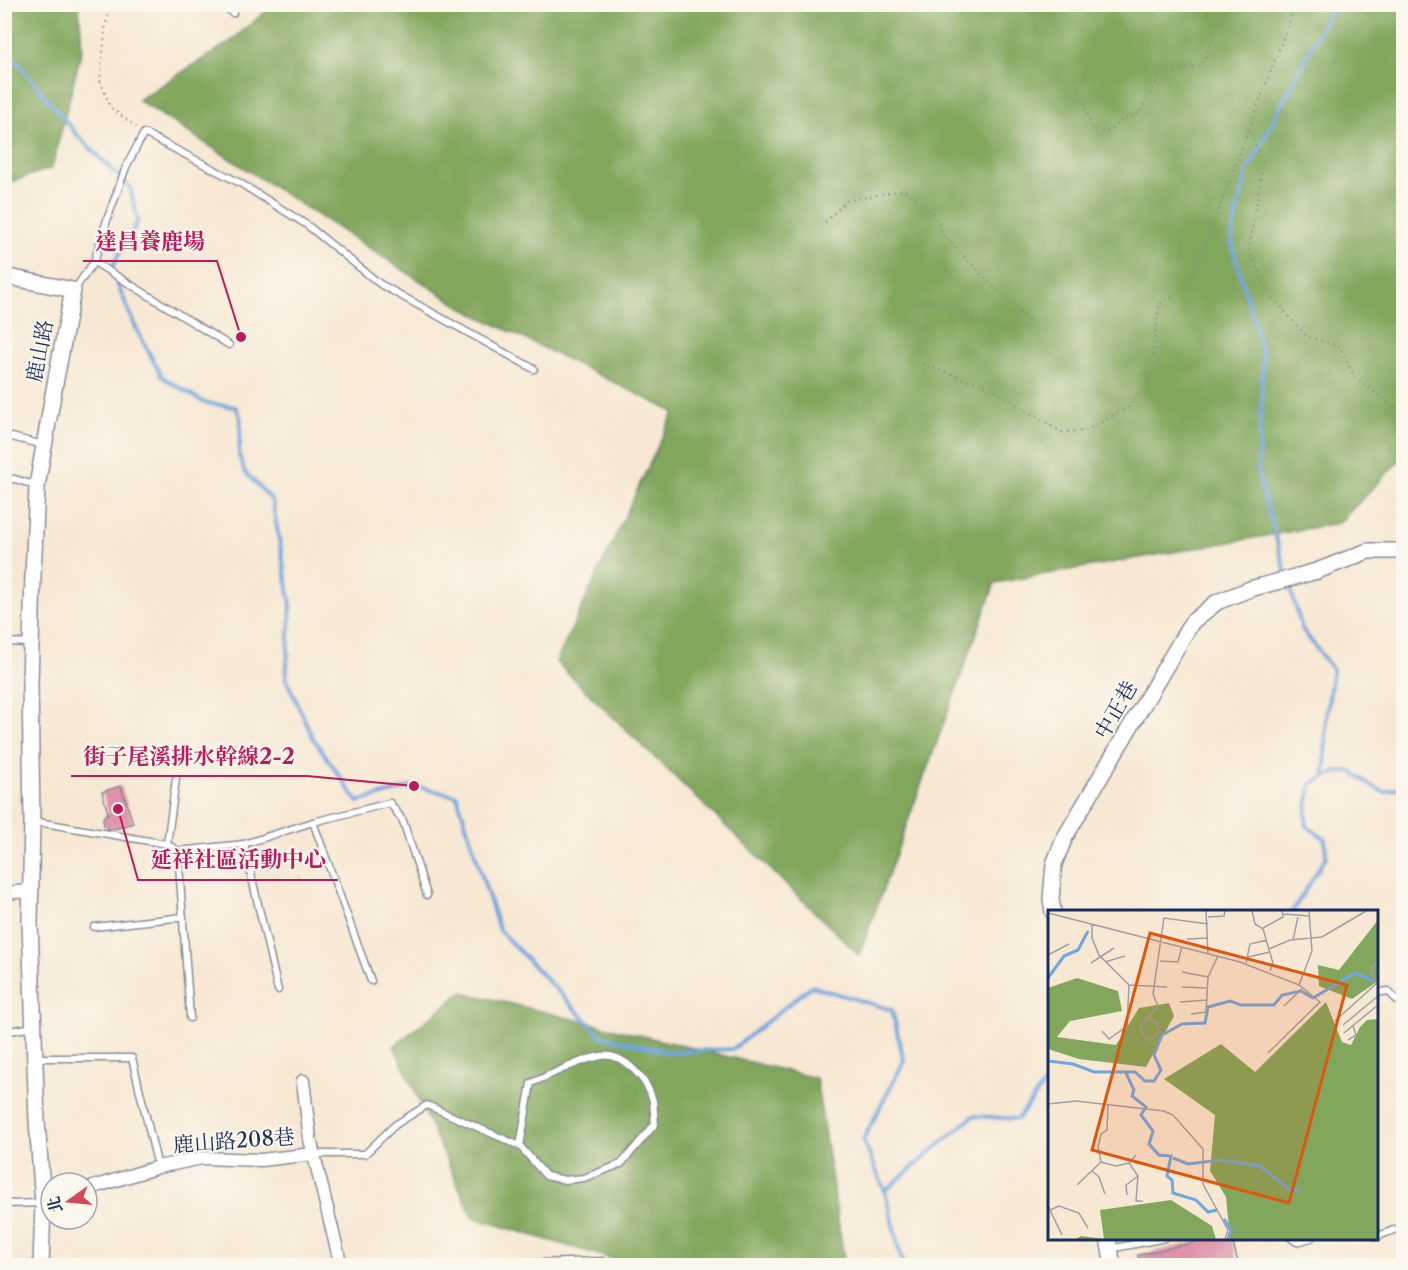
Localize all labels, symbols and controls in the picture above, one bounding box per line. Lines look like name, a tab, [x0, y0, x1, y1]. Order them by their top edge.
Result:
callout: 達昌養鹿場	[83, 221, 217, 261]
text: 達昌養鹿場	[95, 228, 205, 255]
street label: 鹿山路	[21, 318, 58, 384]
street label: 中正巷	[1089, 676, 1142, 743]
callout: 街子尾溪排水幹線2-2	[71, 736, 307, 776]
text: 街子尾溪排水幹線2-2	[83, 743, 295, 770]
callout: 延祥社區活動中心	[138, 840, 338, 880]
text: 延祥社區活動中心	[150, 846, 326, 873]
inset map	[1048, 910, 1378, 1240]
street label: 鹿山路208巷	[172, 1124, 296, 1157]
north arrow	[39, 1171, 99, 1231]
text: 北	[43, 1195, 66, 1215]

